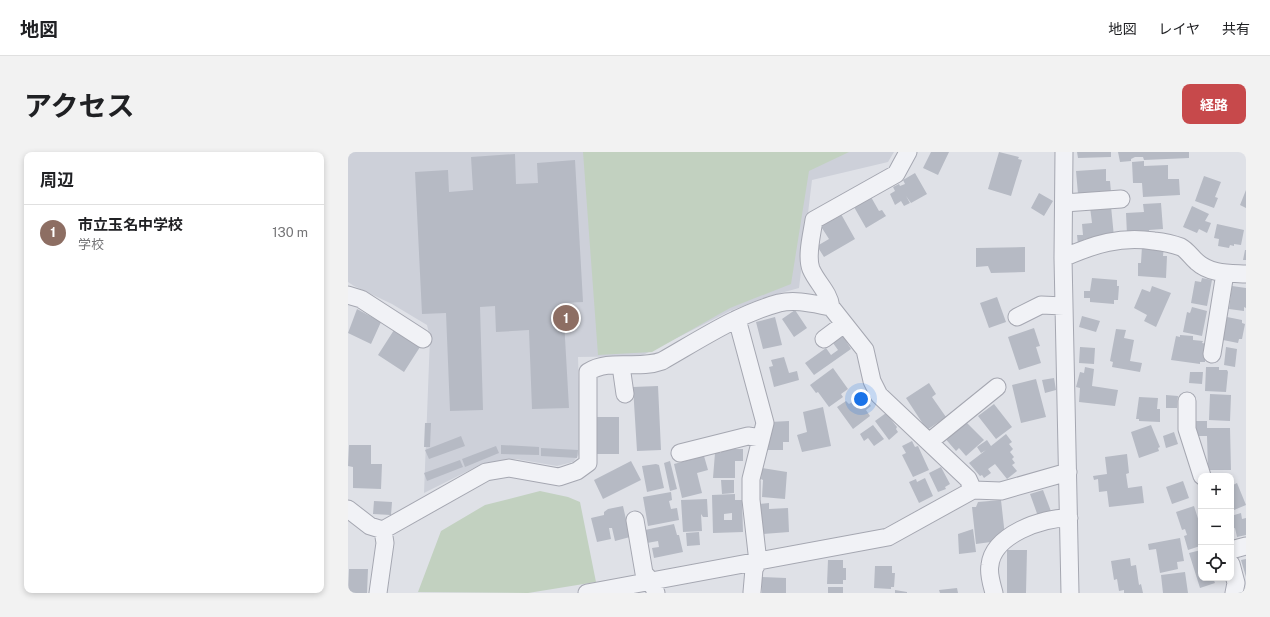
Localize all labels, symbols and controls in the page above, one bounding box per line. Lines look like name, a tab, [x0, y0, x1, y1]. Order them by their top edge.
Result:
text: 地図	[20, 18, 58, 40]
text: 地図	[1108, 21, 1136, 37]
text: レイヤ	[1158, 21, 1200, 37]
text: 共有	[1222, 21, 1250, 37]
button: 経路	[1182, 84, 1246, 124]
text: アクセス	[24, 89, 135, 122]
text: 周辺	[40, 170, 74, 190]
text: 市立玉名中学校	[78, 216, 183, 233]
text: 1	[50, 225, 56, 240]
text: 130 m	[272, 225, 308, 240]
text: 学校	[78, 237, 104, 252]
pin: 1	[553, 303, 579, 333]
your location	[851, 389, 871, 409]
map controls	[1198, 473, 1234, 581]
button: +	[1198, 473, 1234, 509]
button: −	[1198, 509, 1234, 545]
button: locate	[1198, 545, 1234, 581]

